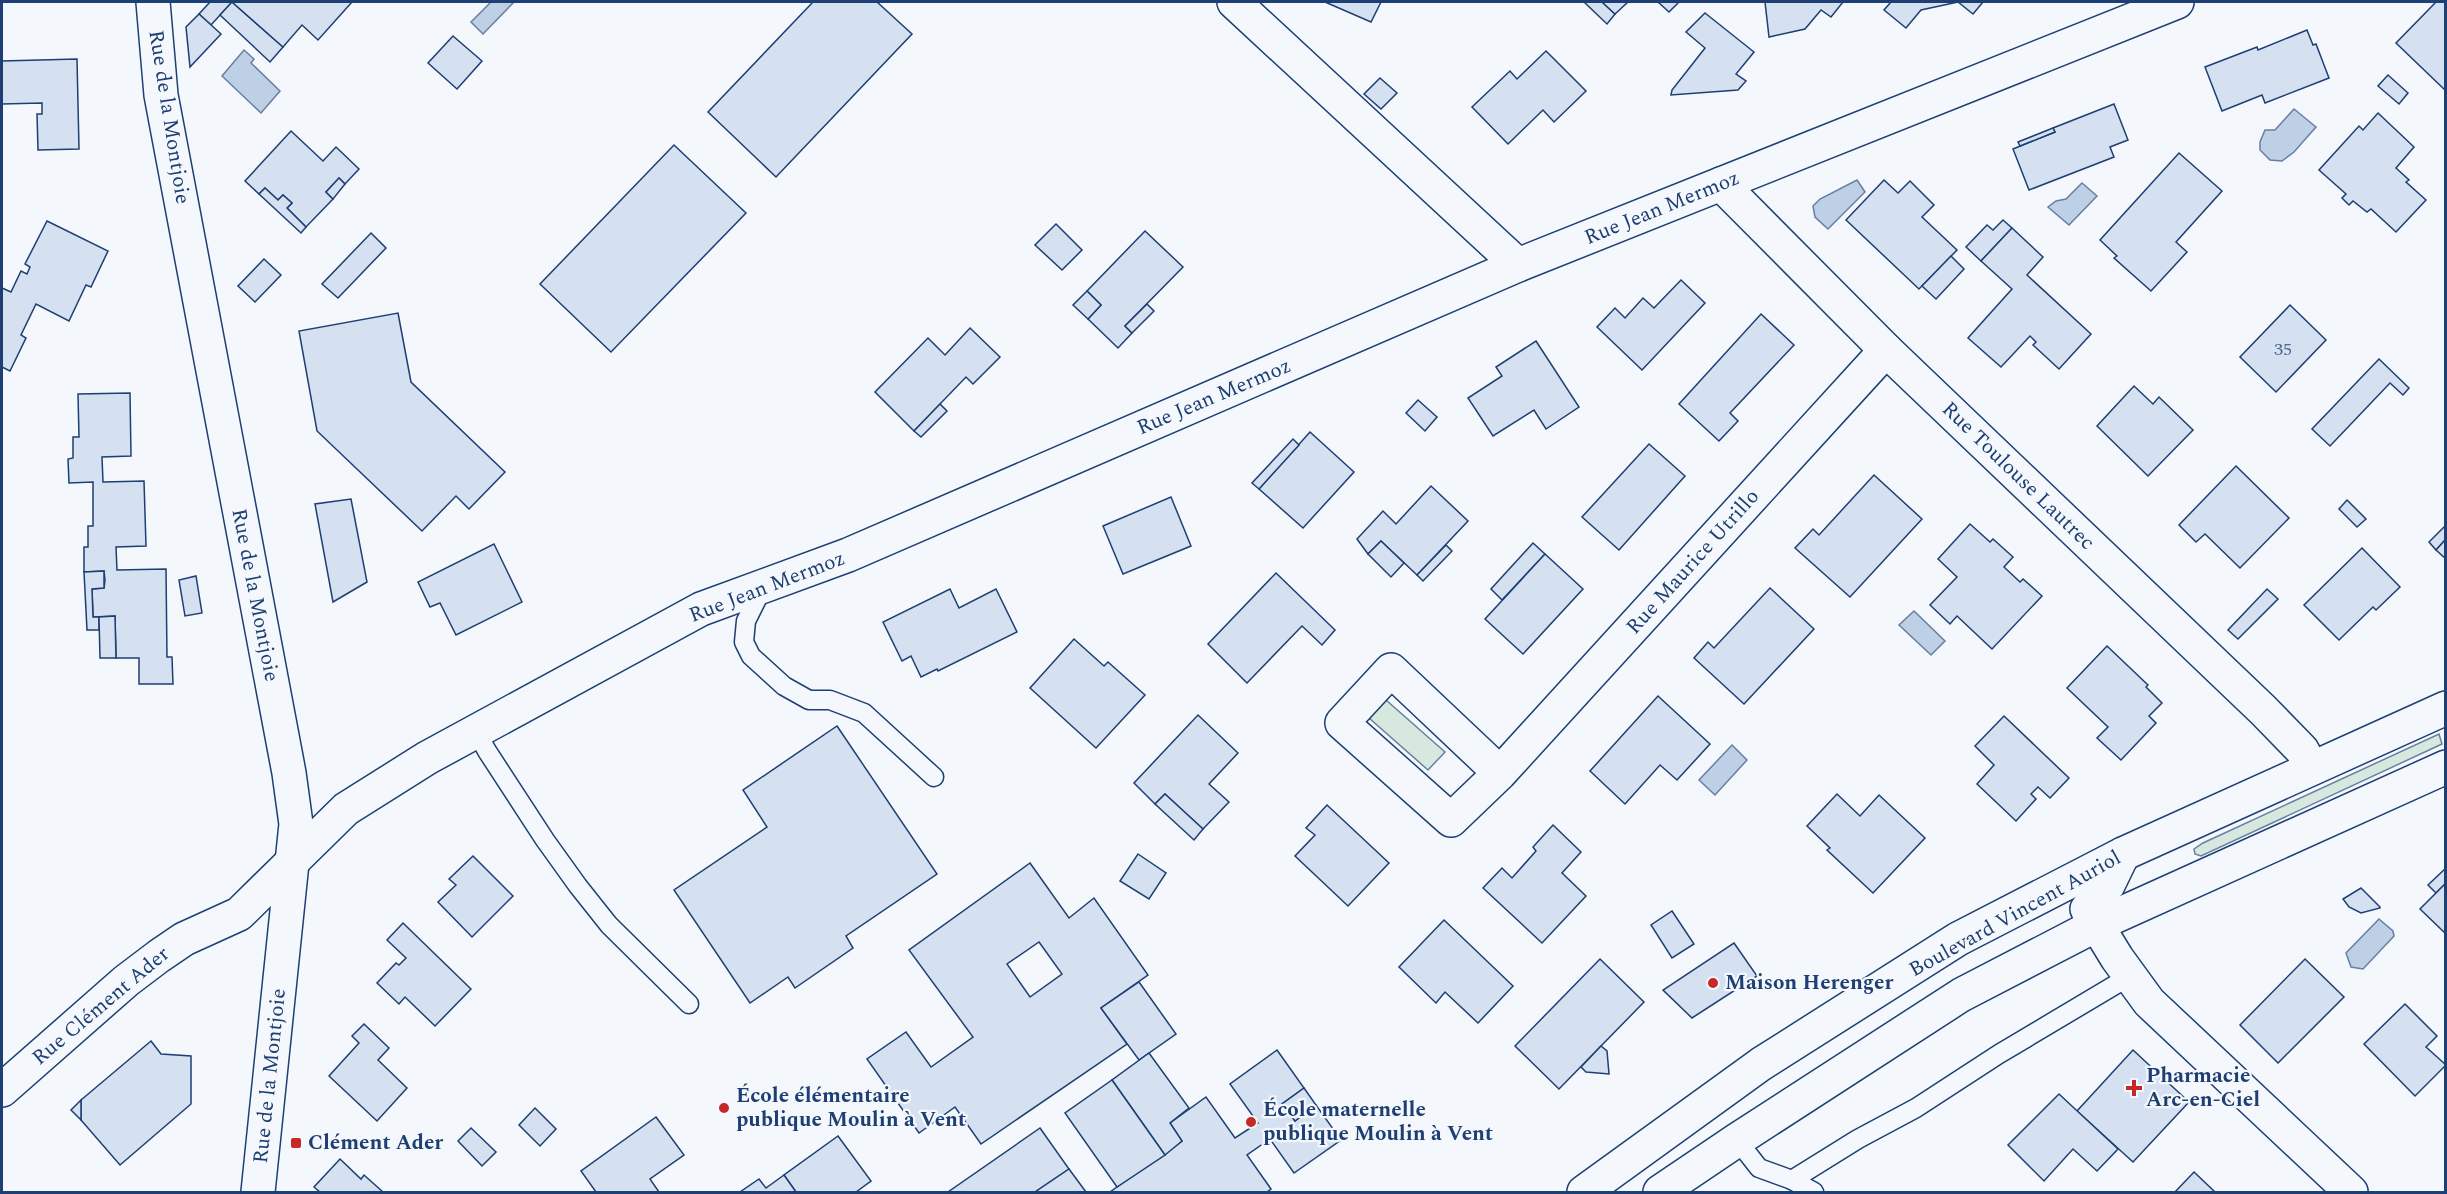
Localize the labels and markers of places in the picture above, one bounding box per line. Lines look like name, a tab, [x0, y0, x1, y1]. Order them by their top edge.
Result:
place label: Maison Herenger	[1725, 967, 1894, 999]
marker: Maison Herenger	[1706, 976, 1720, 990]
place label: Pharmacie Arc-en-Ciel	[2146, 1060, 2260, 1116]
place label: École élémentaire publique Moulin à Vent	[736, 1080, 966, 1136]
marker: Pharmacie Arc-en-Ciel	[2127, 1081, 2141, 1095]
place label: École maternelle publique Moulin à Vent	[1263, 1094, 1493, 1150]
marker: École élémentaire publique Moulin à Vent	[717, 1101, 731, 1115]
marker: École maternelle publique Moulin à Vent	[1244, 1115, 1258, 1129]
place label: Clément Ader	[308, 1127, 443, 1159]
marker: Clément Ader	[289, 1136, 303, 1150]

